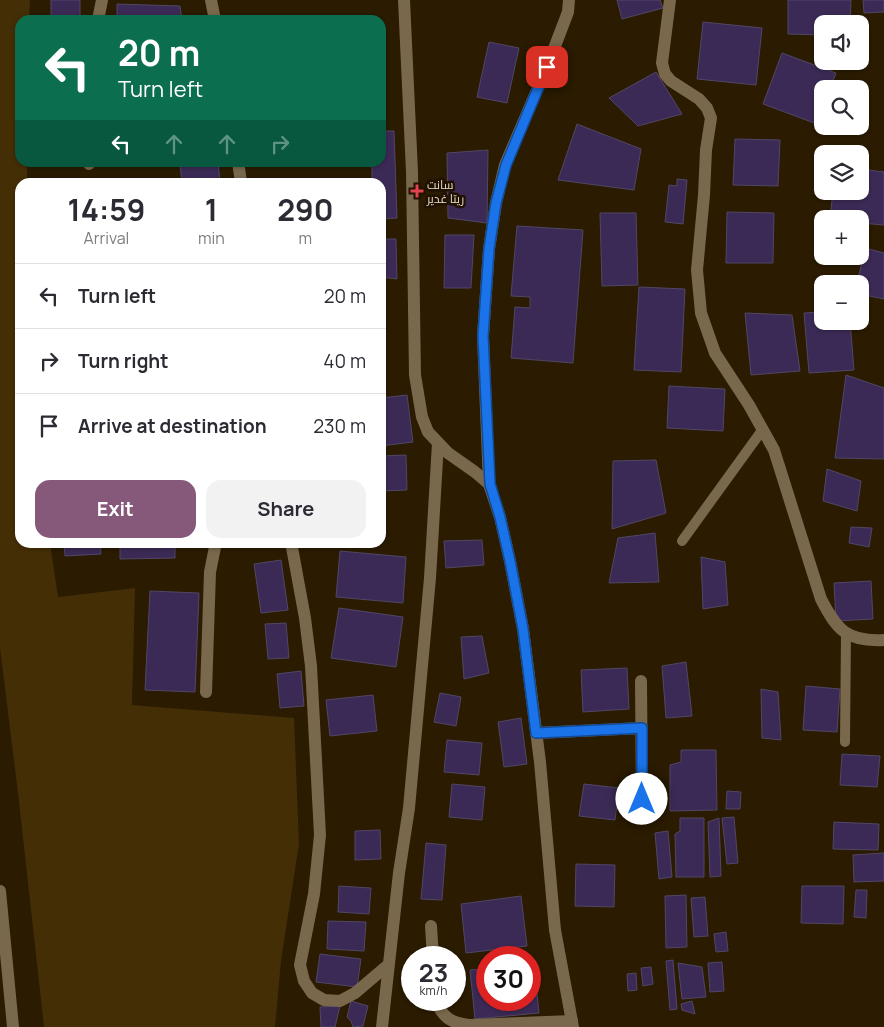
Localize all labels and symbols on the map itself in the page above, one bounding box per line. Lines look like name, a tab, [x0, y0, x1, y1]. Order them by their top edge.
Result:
pin	[526, 46, 568, 88]
place label: سانت ريتا غدير	[426, 176, 464, 207]
marker: سانت ريتا غدير	[411, 185, 423, 197]
position arrow	[615, 772, 667, 824]
speed limit sign: 30	[476, 946, 541, 1011]

